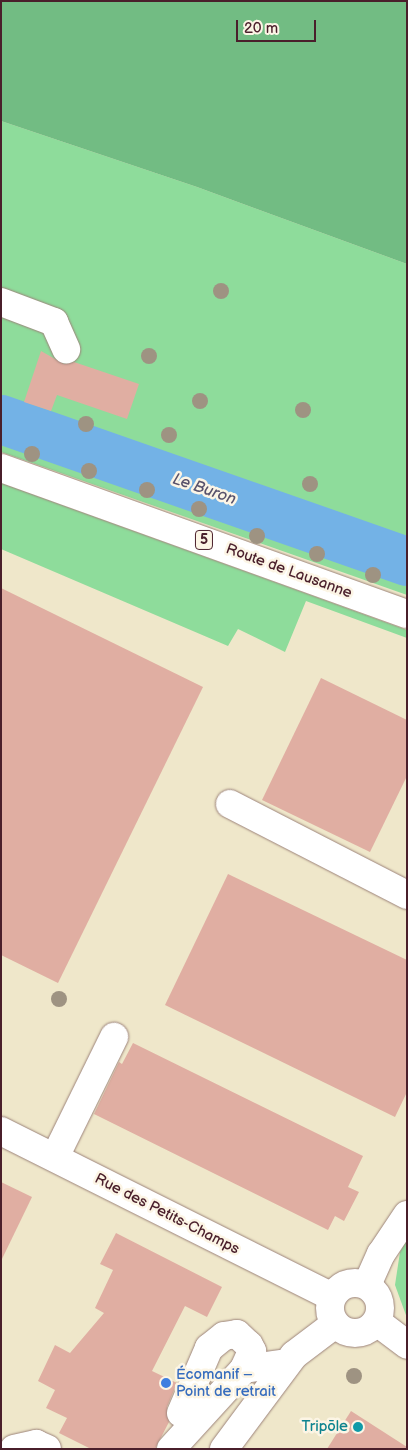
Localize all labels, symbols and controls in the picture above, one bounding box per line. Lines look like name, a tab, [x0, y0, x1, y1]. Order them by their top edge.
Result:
scale bar	[238, 10, 318, 42]
text: 20 m	[244, 19, 278, 38]
water label: Le Buron	[170, 470, 238, 510]
road number: 5	[194, 528, 214, 552]
street label: Route de Lausanne	[224, 540, 354, 602]
street label: Rue des Petits-Champs	[92, 1170, 242, 1258]
place label: Écomanif – Point de retrait	[176, 1365, 276, 1400]
marker: Écomanif – Point de retrait	[160, 1377, 172, 1389]
place label: Tripōle	[301, 1418, 348, 1436]
marker: Tripōle	[352, 1421, 364, 1433]

